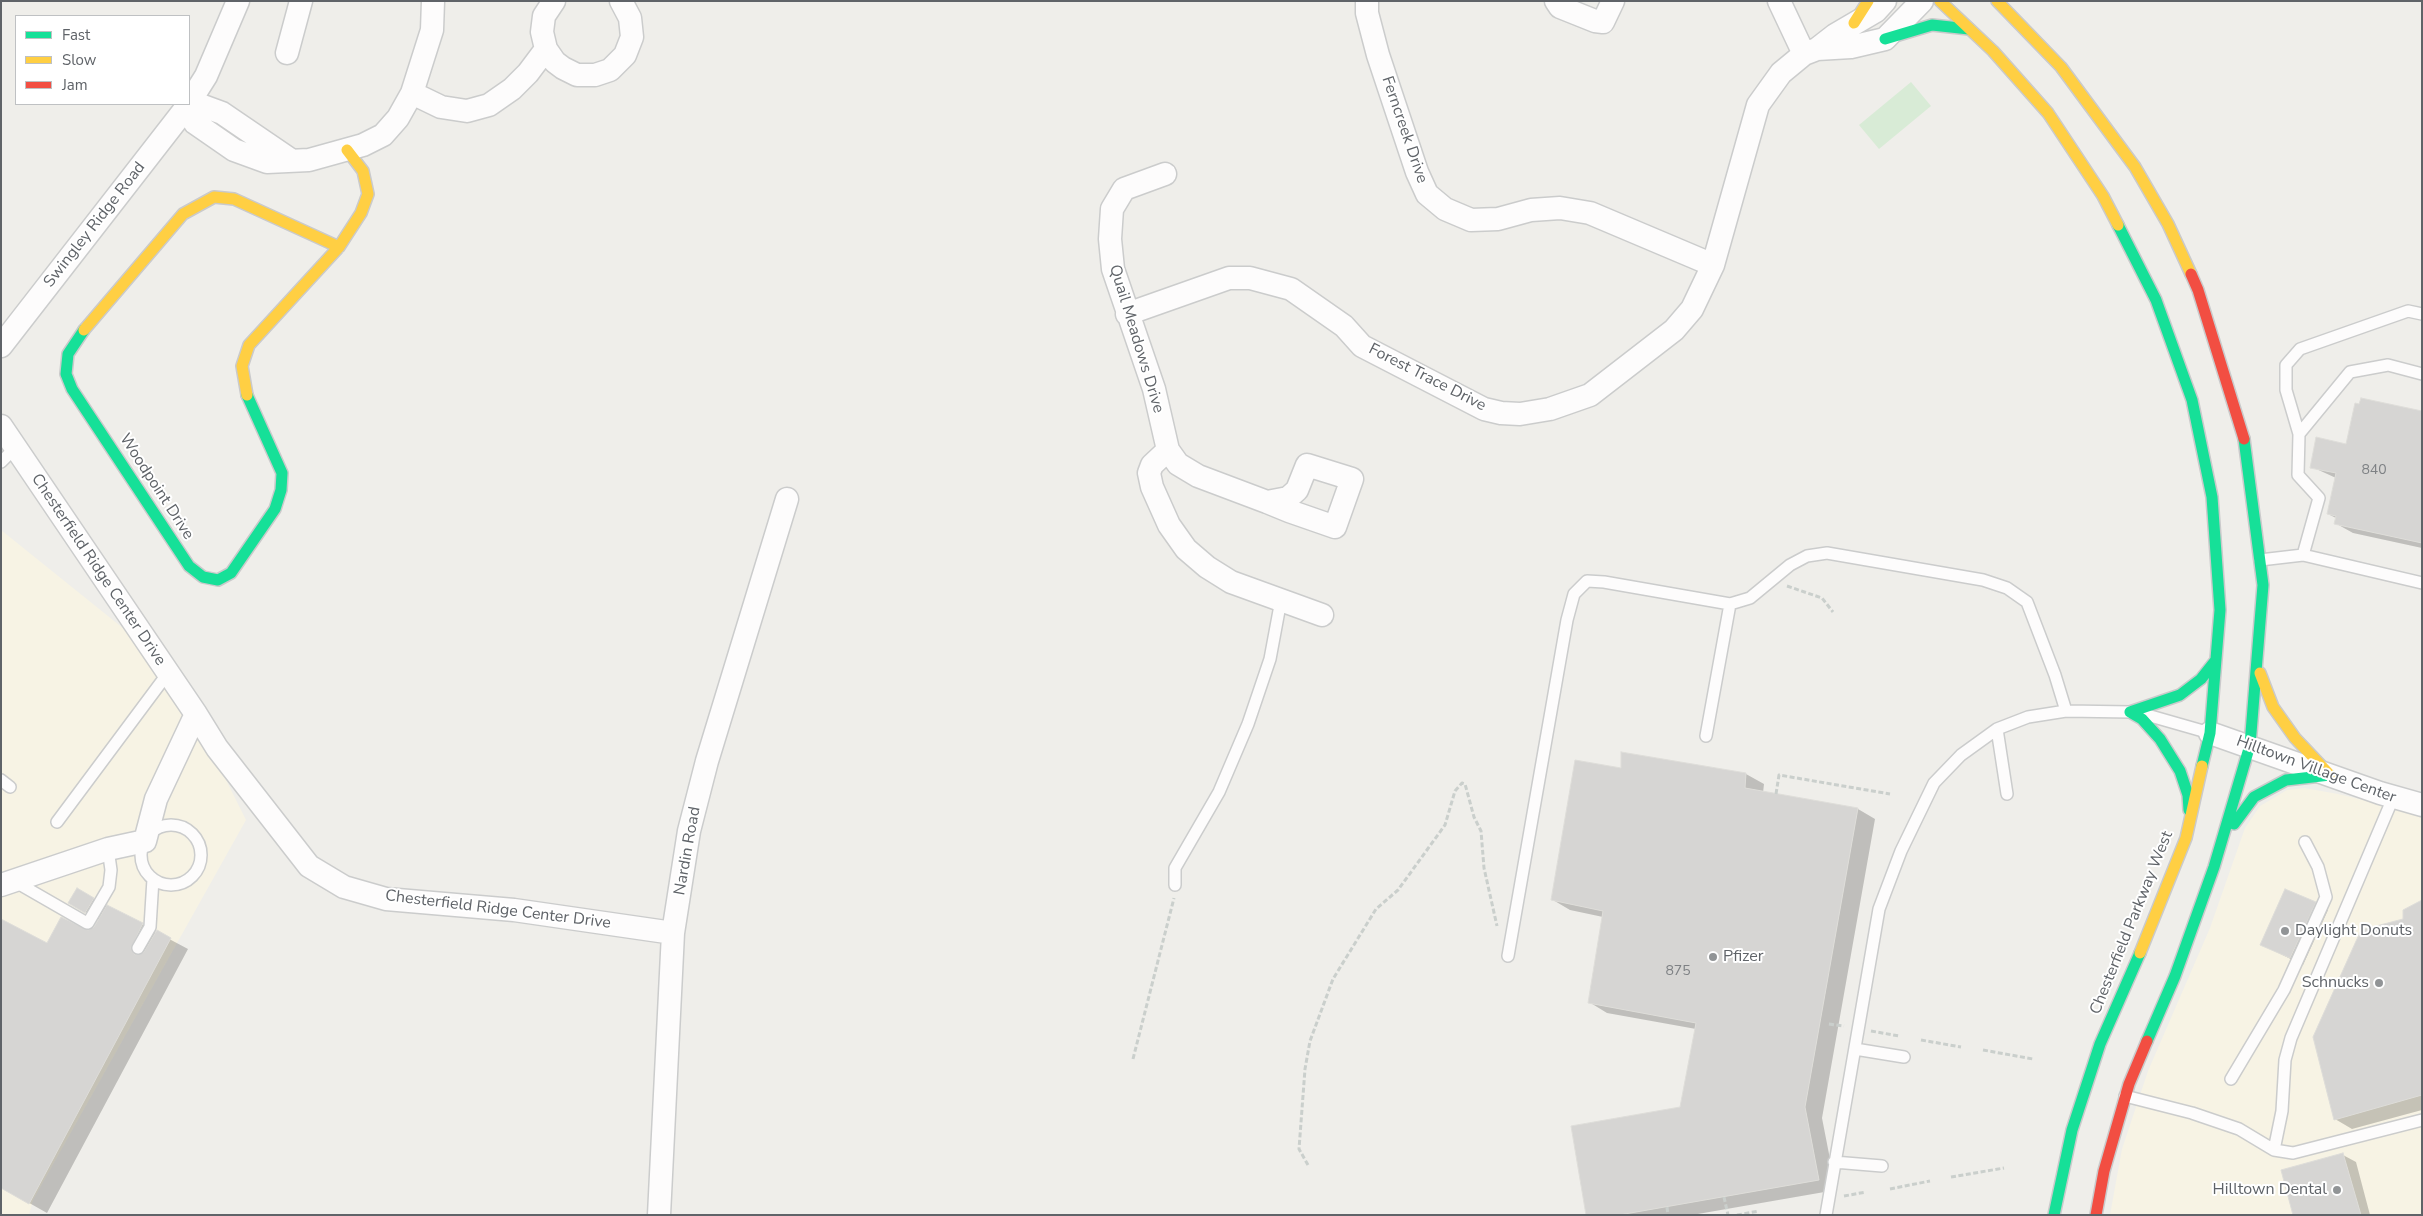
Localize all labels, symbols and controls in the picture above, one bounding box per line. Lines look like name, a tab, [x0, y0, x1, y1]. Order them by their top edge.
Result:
legend	[15, 15, 190, 105]
text: Fast	[62, 25, 90, 45]
text: Slow	[62, 50, 96, 70]
street label: Ferncreek Drive	[1377, 74, 1431, 186]
text: Jam	[62, 75, 88, 95]
street label: Swingley Ridge Road	[40, 159, 150, 291]
street label: Quail Meadows Drive	[1104, 263, 1168, 415]
street label: Forest Trace Drive	[1365, 340, 1489, 416]
street label: Woodpoint Drive	[115, 430, 197, 544]
house number: 840	[2361, 463, 2387, 479]
street label: Chesterfield Ridge Center Drive	[27, 470, 169, 670]
street label: Hilltown Village Center	[2234, 732, 2398, 808]
street label: Nardin Road	[671, 805, 705, 897]
street label: Chesterfield Parkway West	[2086, 829, 2178, 1017]
street label: Chesterfield Ridge Center Drive	[384, 887, 612, 933]
place label: Daylight Donuts	[2295, 921, 2412, 941]
marker: Daylight Donuts	[2279, 925, 2291, 937]
place label: Pfizer	[1723, 947, 1764, 967]
marker: Pfizer	[1707, 951, 1719, 963]
house number: 875	[1665, 964, 1691, 980]
place label: Schnucks	[2302, 973, 2369, 993]
marker: Schnucks	[2373, 977, 2385, 989]
place label: Hilltown Dental	[2213, 1180, 2327, 1200]
marker: Hilltown Dental	[2331, 1184, 2343, 1196]

